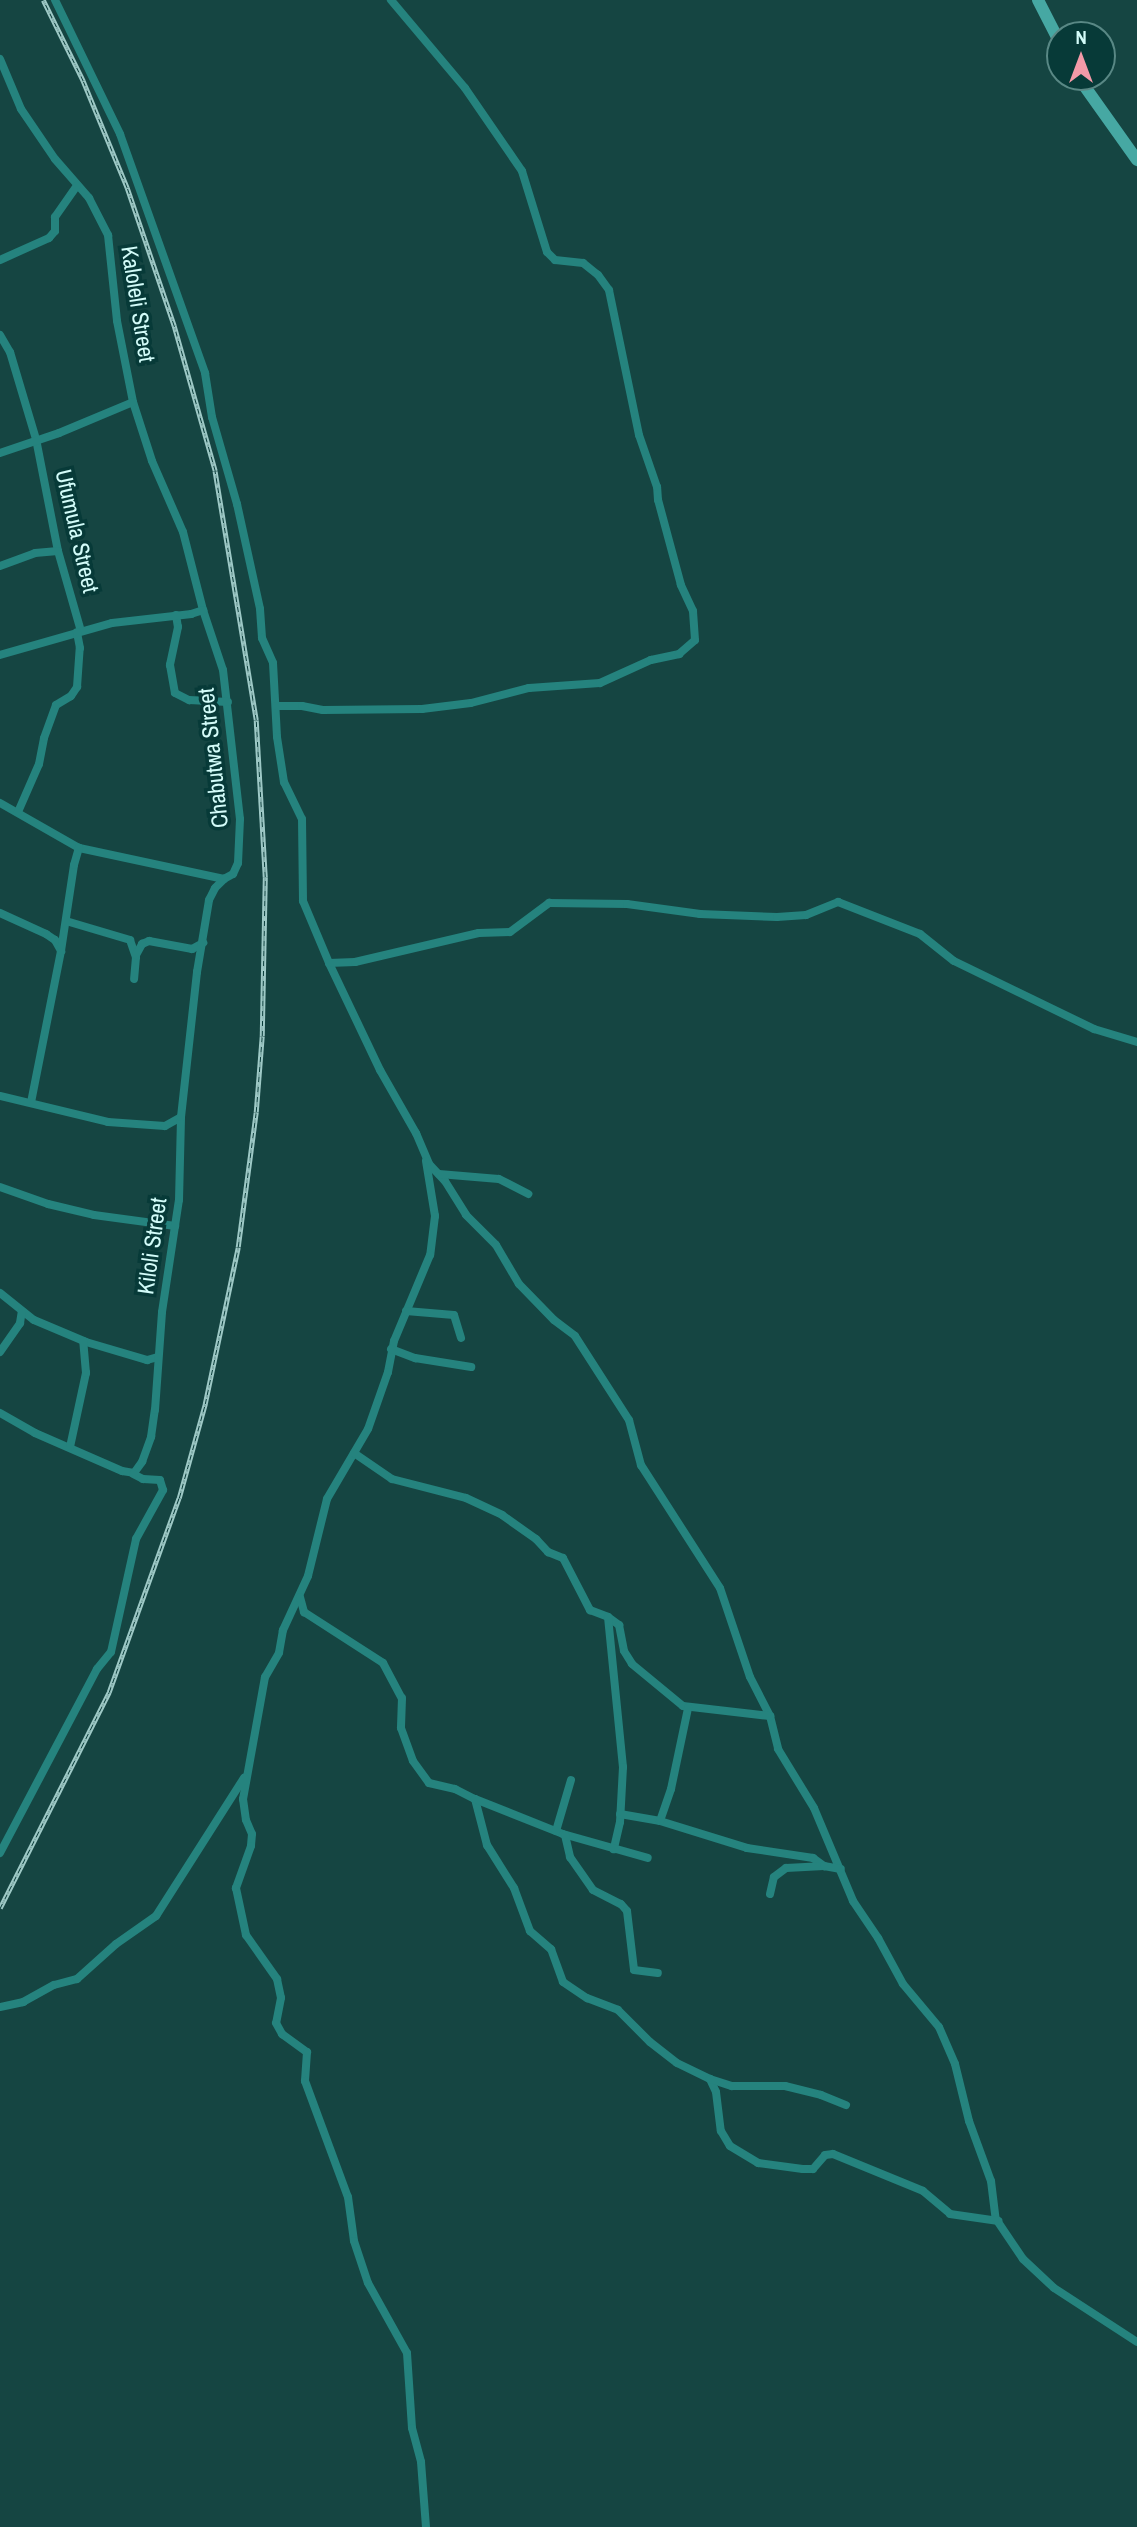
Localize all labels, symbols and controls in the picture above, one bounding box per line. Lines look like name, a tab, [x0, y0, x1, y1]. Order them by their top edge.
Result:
north arrow	[1046, 21, 1116, 91]
text: N	[1075, 24, 1087, 50]
street label: Kaloleli Street	[115, 244, 161, 364]
street label: Ufumula Street	[49, 467, 105, 595]
street label: Chabutwa Street	[192, 687, 234, 829]
street label: Kiloli Street	[132, 1196, 172, 1296]

